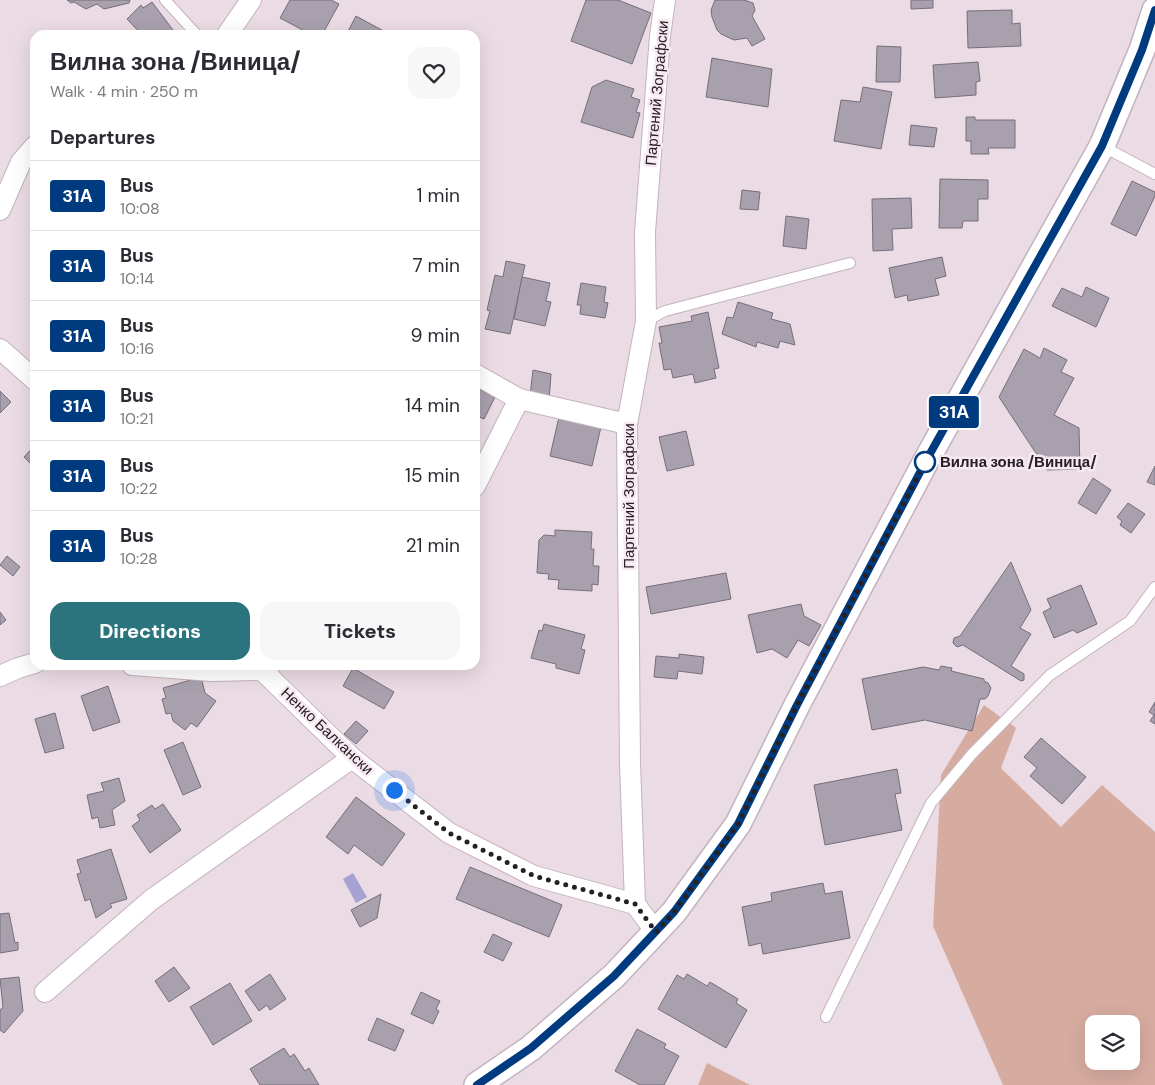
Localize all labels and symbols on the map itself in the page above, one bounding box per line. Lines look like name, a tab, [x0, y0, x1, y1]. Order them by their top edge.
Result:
street label: Партений Зографски	[641, 20, 673, 166]
line badge: 31А	[925, 396, 983, 428]
street label: Партений Зографски	[619, 423, 639, 569]
marker: Вилна зона /Виница/	[914, 451, 936, 473]
place label: Вилна зона /Виница/	[940, 452, 1097, 472]
street label: Ненко Балкански	[277, 683, 377, 779]
your location	[382, 778, 407, 803]

